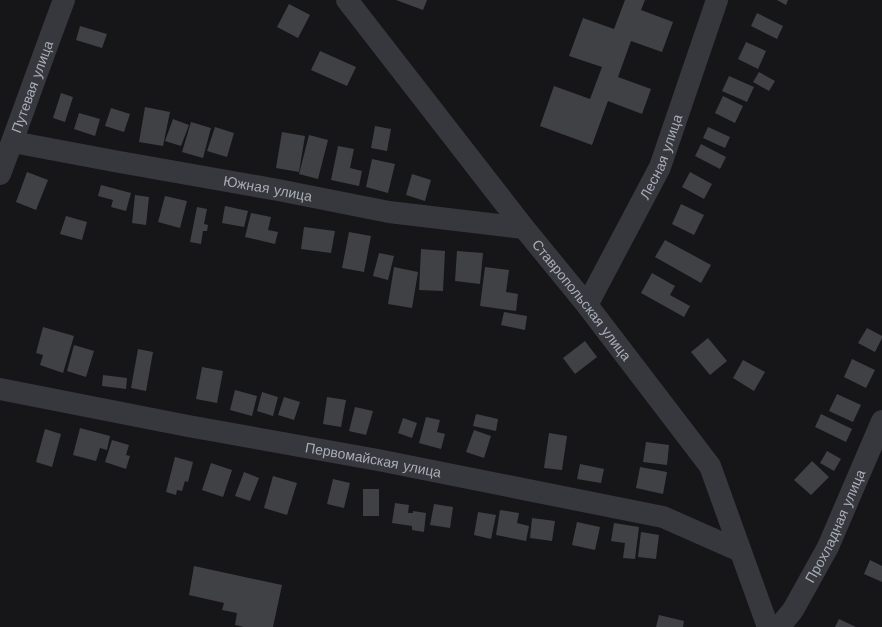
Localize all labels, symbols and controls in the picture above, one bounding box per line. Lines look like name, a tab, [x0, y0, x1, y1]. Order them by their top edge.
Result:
street label: Путевая улица	[8, 38, 56, 135]
street label: Лесная улица	[636, 112, 685, 202]
street label: Южная улица	[222, 172, 314, 205]
street label: Ставропольская улица	[529, 236, 635, 364]
street label: Первомайская улица	[304, 439, 443, 481]
street label: Прохладная улица	[802, 467, 868, 586]

